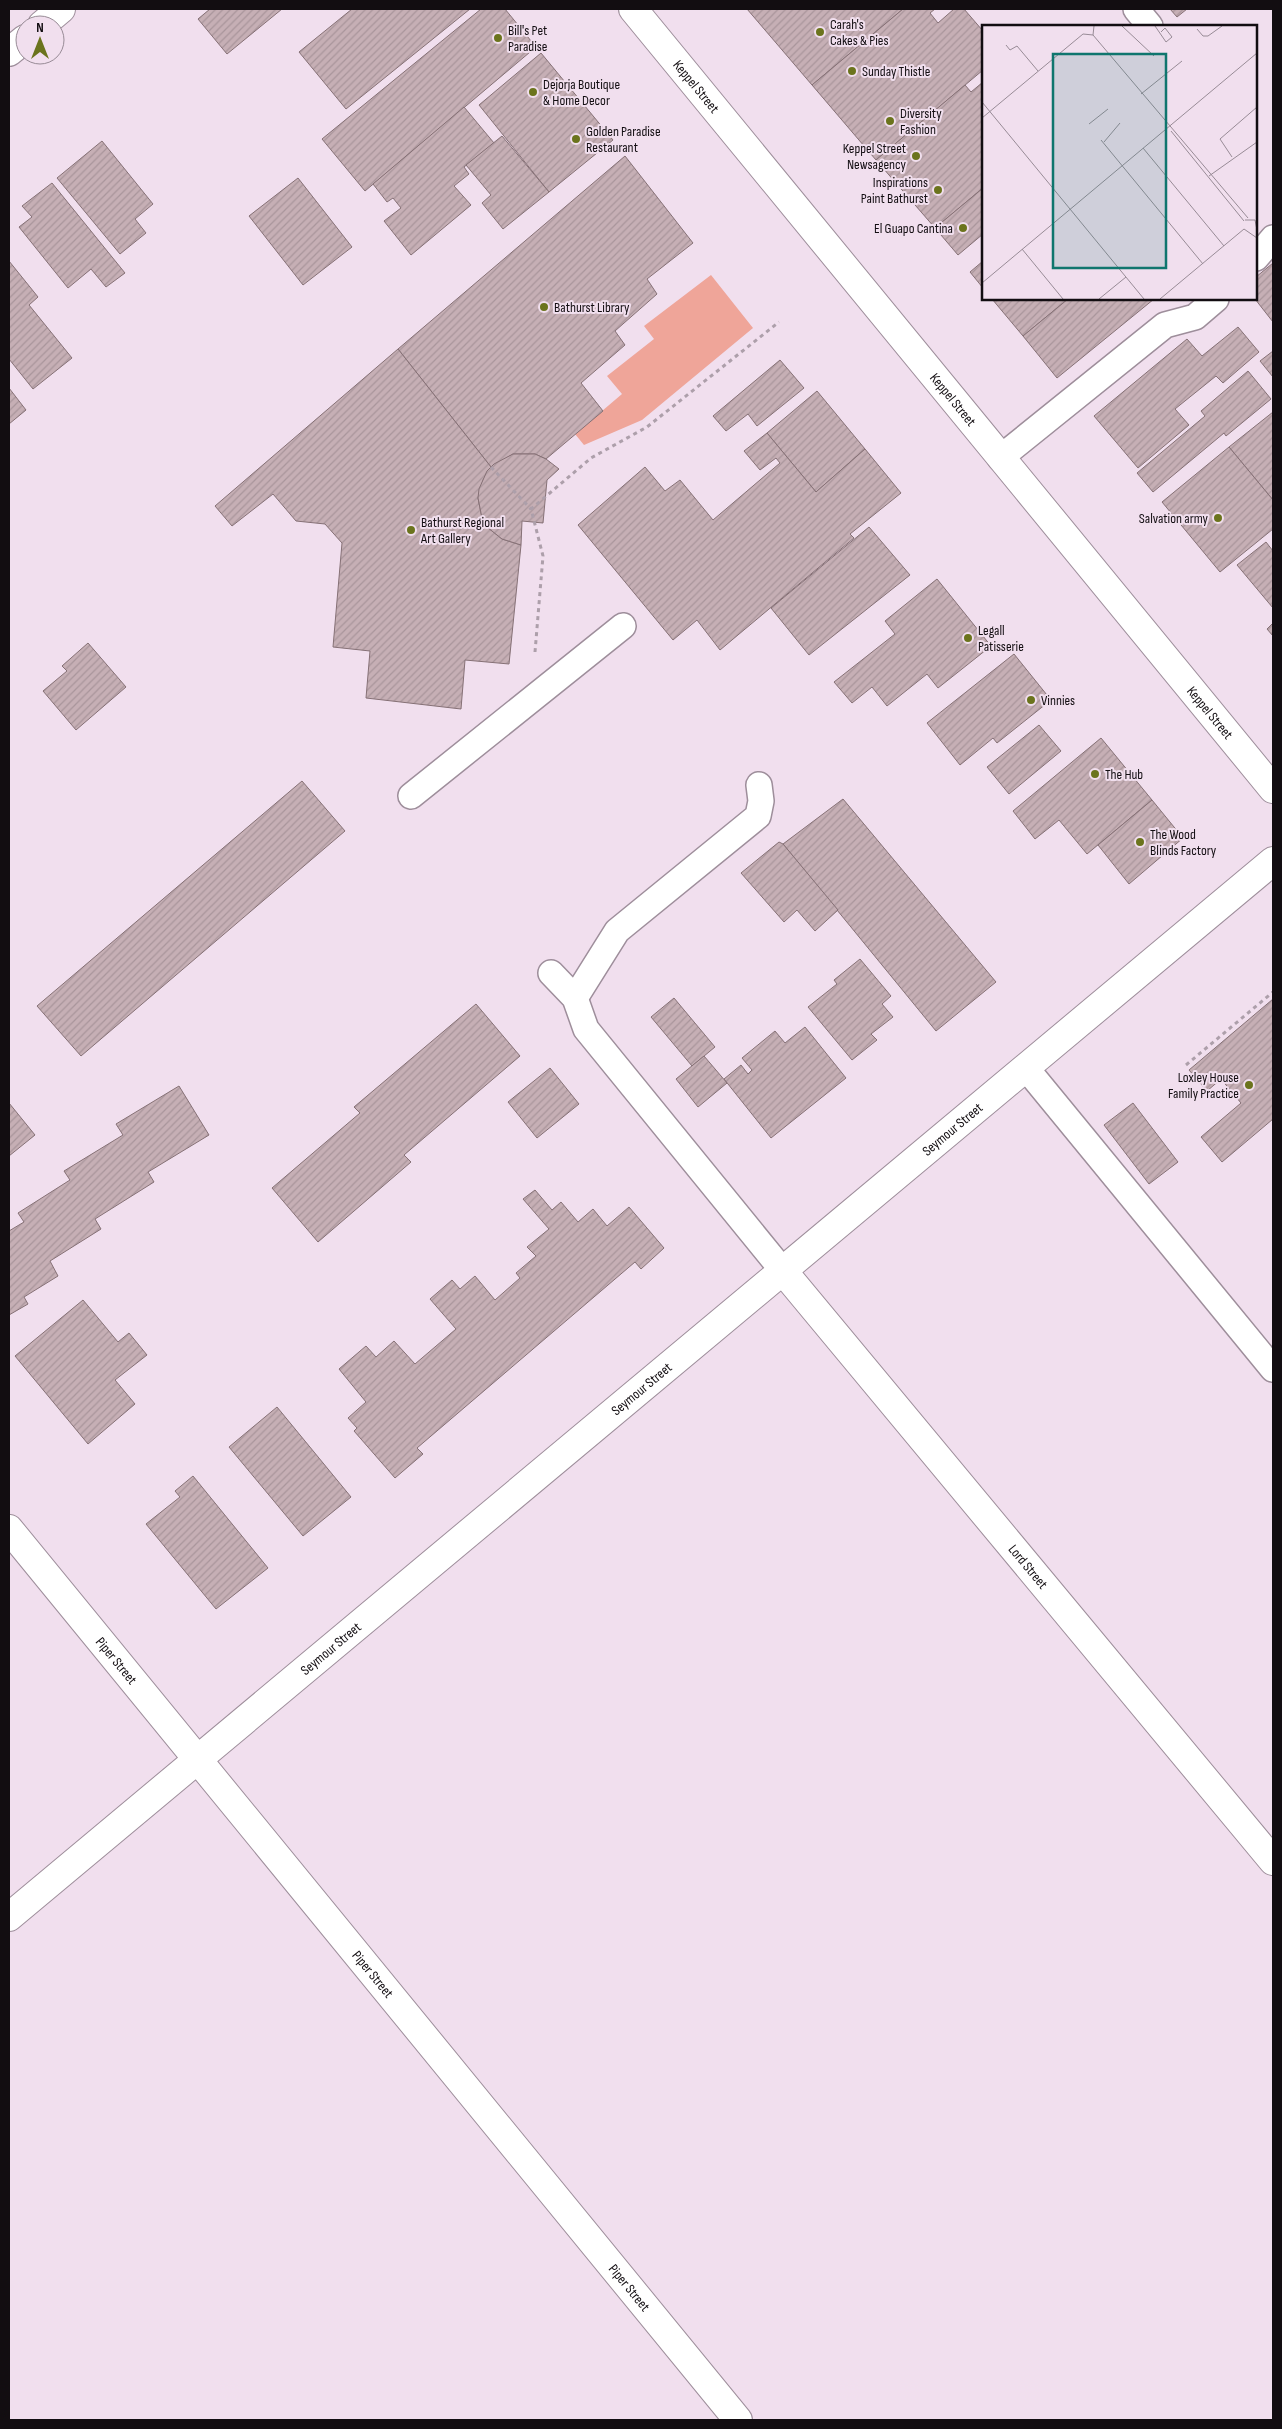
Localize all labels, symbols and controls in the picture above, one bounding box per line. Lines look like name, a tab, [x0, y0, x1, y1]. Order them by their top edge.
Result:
north arrow	[15, 15, 65, 65]
place label: Carah's Cakes & Pies	[830, 16, 888, 49]
text: N	[36, 19, 44, 36]
place label: Bill's Pet Paradise	[508, 22, 547, 55]
inset map	[982, 25, 1257, 300]
marker: Carah's Cakes & Pies	[814, 26, 826, 38]
marker: Bill's Pet Paradise	[492, 32, 504, 44]
street label: Keppel Street	[669, 57, 723, 117]
place label: Sunday Thistle	[862, 63, 930, 80]
marker: Sunday Thistle	[846, 65, 858, 77]
place label: Dejorja Boutique & Home Decor	[543, 76, 620, 109]
marker: Dejorja Boutique & Home Decor	[527, 86, 539, 98]
place label: Diversity Fashion	[900, 105, 942, 138]
marker: Diversity Fashion	[884, 115, 896, 127]
place label: Golden Paradise Restaurant	[586, 123, 661, 156]
marker: Golden Paradise Restaurant	[570, 133, 582, 145]
place label: Keppel Street Newsagency	[843, 140, 907, 173]
marker: Keppel Street Newsagency	[910, 150, 922, 162]
place label: Inspirations Paint Bathurst	[861, 174, 928, 207]
marker: Inspirations Paint Bathurst	[932, 184, 944, 196]
place label: El Guapo Cantina	[874, 220, 953, 237]
marker: El Guapo Cantina	[957, 222, 969, 234]
place label: Bathurst Library	[554, 299, 630, 316]
marker: Bathurst Library	[538, 301, 550, 313]
street label: Keppel Street	[926, 370, 980, 430]
place label: Salvation army	[1139, 510, 1209, 527]
marker: Salvation army	[1212, 512, 1224, 524]
place label: Bathurst Regional Art Gallery	[420, 514, 504, 547]
marker: Bathurst Regional Art Gallery	[405, 524, 417, 536]
place label: Legall Patisserie	[978, 622, 1024, 655]
marker: Legall Patisserie	[962, 632, 974, 644]
street label: Keppel Street	[1183, 683, 1237, 743]
place label: Vinnies	[1041, 692, 1075, 709]
marker: Vinnies	[1025, 694, 1037, 706]
place label: The Hub	[1105, 766, 1143, 783]
marker: The Hub	[1089, 768, 1101, 780]
place label: The Wood Blinds Factory	[1150, 826, 1217, 859]
marker: The Wood Blinds Factory	[1134, 836, 1146, 848]
place label: Loxley House Family Practice	[1168, 1069, 1239, 1102]
marker: Loxley House Family Practice	[1243, 1079, 1255, 1091]
street label: Seymour Street	[919, 1099, 986, 1159]
street label: Seymour Street	[608, 1359, 675, 1419]
street label: Lord Street	[1005, 1541, 1051, 1592]
street label: Seymour Street	[297, 1619, 365, 1679]
street label: Piper Street	[92, 1634, 141, 1688]
street label: Piper Street	[348, 1947, 397, 2001]
street label: Piper Street	[605, 2261, 653, 2315]

